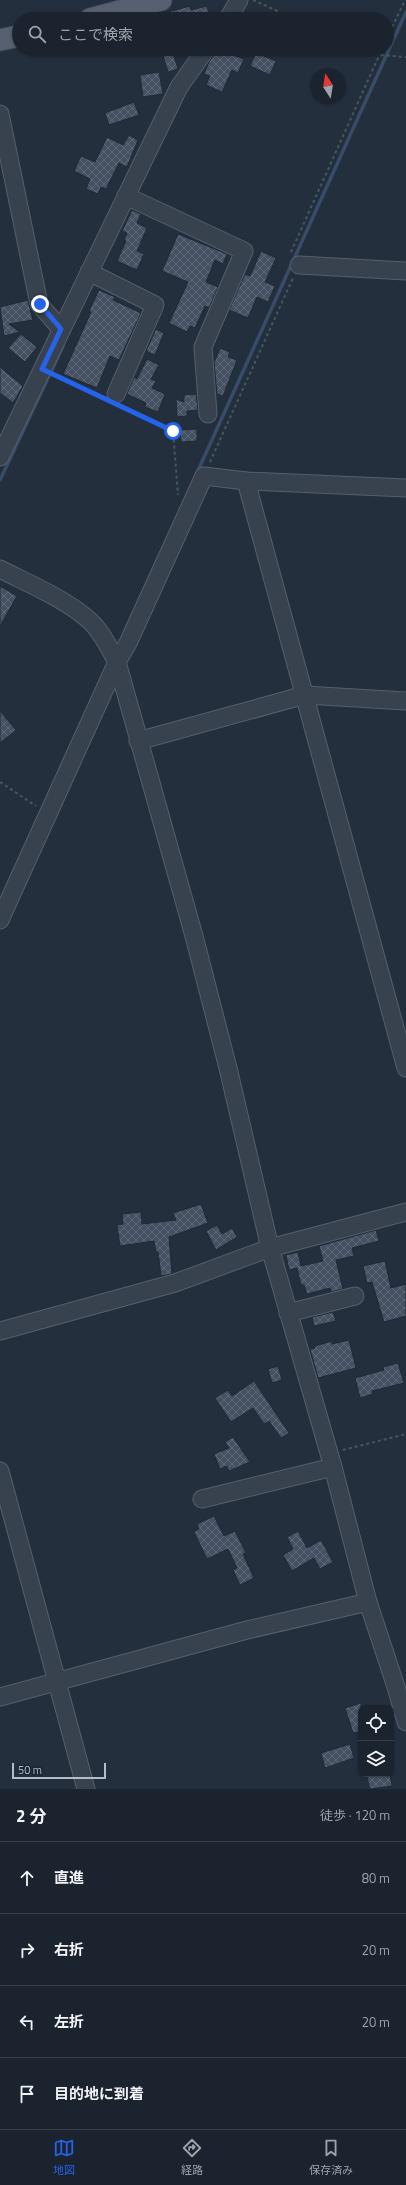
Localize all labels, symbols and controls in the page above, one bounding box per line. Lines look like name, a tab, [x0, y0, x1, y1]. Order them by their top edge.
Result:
search box	[12, 12, 394, 56]
icon: search	[26, 23, 48, 45]
text: ここで検索	[58, 23, 133, 46]
north arrow	[310, 68, 346, 104]
route end	[31, 295, 49, 313]
route start	[164, 422, 182, 440]
map controls	[358, 1705, 394, 1777]
button: locate	[358, 1705, 394, 1741]
button: layers	[358, 1741, 394, 1777]
scale bar	[12, 1761, 106, 1780]
text: 50 m	[18, 1762, 42, 1778]
text: 2 分	[16, 1803, 46, 1829]
text: 徒歩 · 120 m	[320, 1805, 390, 1825]
text: 直進	[54, 1866, 84, 1889]
icon: ahead	[16, 1867, 38, 1889]
text: 80 m	[362, 1868, 390, 1888]
text: 右折	[54, 1938, 84, 1961]
icon: right	[16, 1939, 38, 1961]
text: 20 m	[362, 1940, 390, 1960]
text: 左折	[54, 2010, 84, 2033]
icon: left	[16, 2011, 38, 2033]
text: 20 m	[362, 2012, 390, 2032]
text: 目的地に到着	[54, 2082, 144, 2105]
icon: arrive	[16, 2083, 38, 2105]
tab: 地図	[53, 2137, 75, 2178]
tab: 経路	[181, 2137, 203, 2178]
tab: 保存済み	[309, 2137, 353, 2178]

